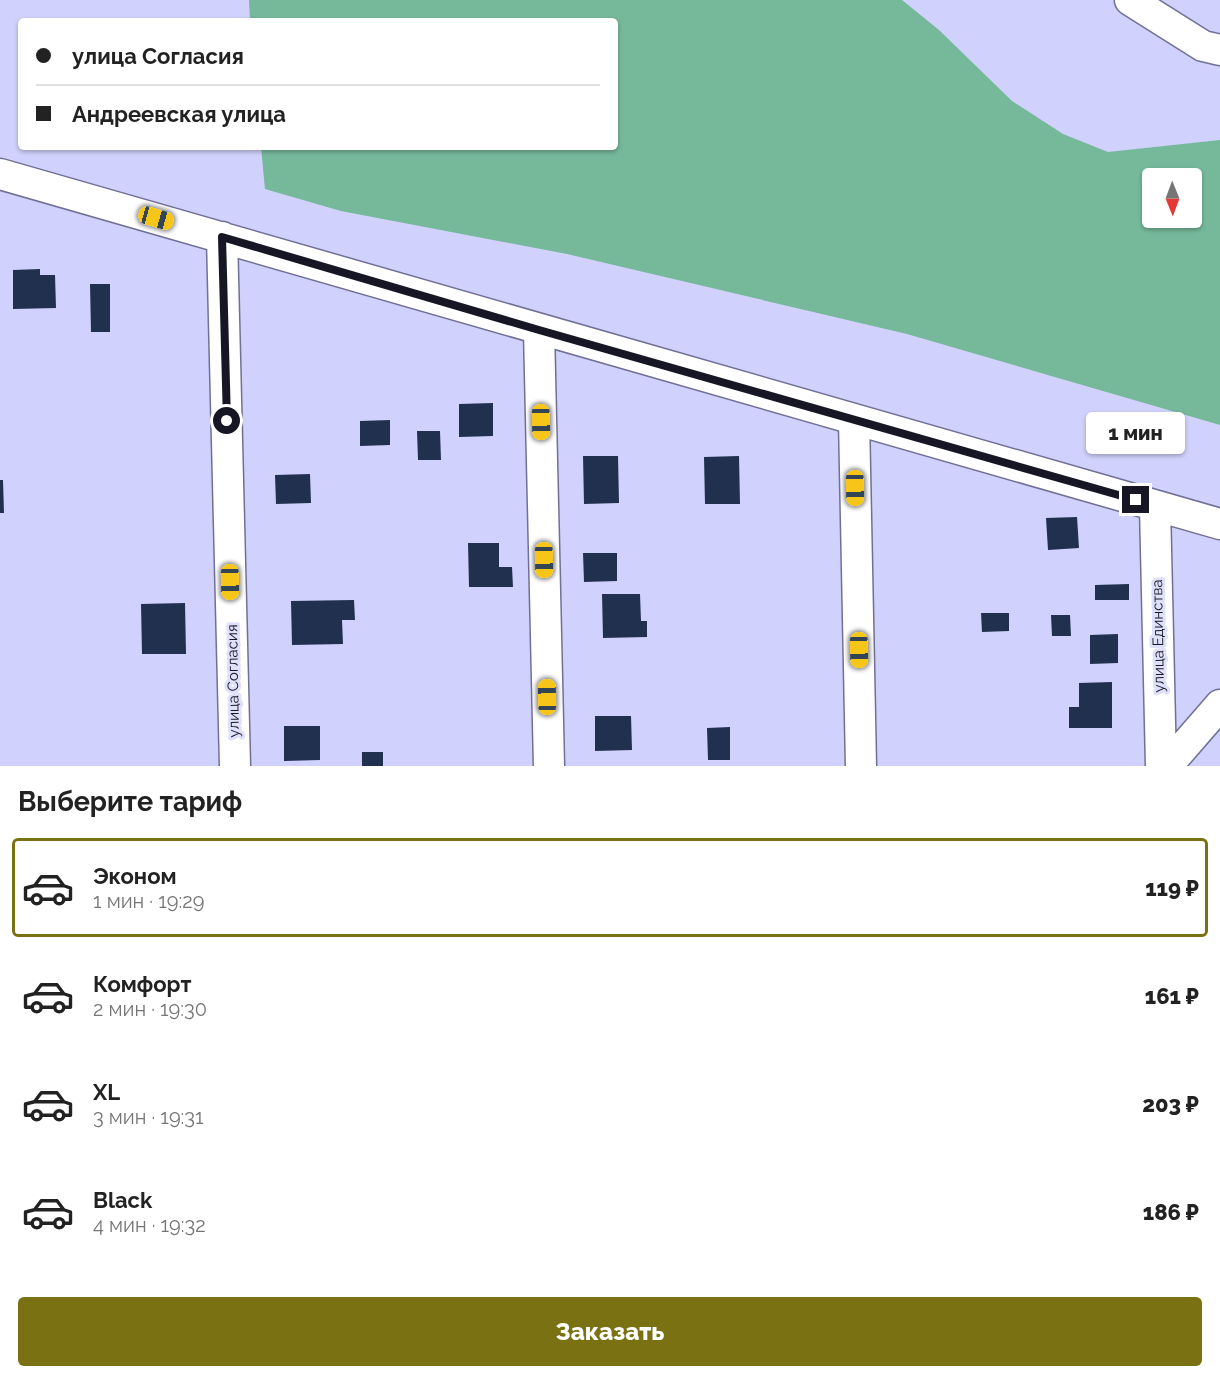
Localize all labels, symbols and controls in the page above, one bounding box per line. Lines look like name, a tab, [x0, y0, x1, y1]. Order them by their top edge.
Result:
text: улица Согласия	[72, 43, 244, 69]
text: Андреевская улица	[72, 101, 286, 127]
north arrow	[1142, 168, 1202, 228]
map controls	[1142, 168, 1202, 228]
car	[136, 204, 176, 232]
car	[532, 404, 550, 440]
route start	[213, 407, 240, 434]
callout: 1 мин	[1086, 413, 1186, 455]
text: 1 мин	[1108, 421, 1163, 445]
car	[846, 470, 864, 506]
route end	[1122, 486, 1149, 513]
car	[535, 542, 553, 578]
car	[221, 564, 239, 600]
street label: улица Единства	[1148, 579, 1168, 693]
street label: улица Согласия	[223, 624, 243, 738]
car	[850, 632, 868, 668]
car	[538, 679, 556, 715]
text: Выберите тариф	[18, 786, 242, 817]
icon: car	[21, 861, 75, 915]
text: Эконом	[93, 863, 177, 889]
text: 119 ₽	[1145, 875, 1199, 901]
text: 1 мин · 19:29	[93, 889, 204, 913]
icon: car	[21, 969, 75, 1023]
text: Комфорт	[93, 971, 191, 997]
text: 161 ₽	[1145, 983, 1199, 1009]
text: 2 мин · 19:30	[93, 997, 207, 1021]
icon: car	[21, 1077, 75, 1131]
text: XL	[93, 1079, 120, 1105]
text: 203 ₽	[1142, 1091, 1199, 1117]
text: 3 мин · 19:31	[93, 1105, 204, 1129]
icon: car	[21, 1185, 75, 1239]
text: Black	[93, 1187, 152, 1213]
text: 186 ₽	[1143, 1199, 1199, 1225]
text: 4 мин · 19:32	[93, 1213, 206, 1237]
button: Заказать	[18, 1297, 1202, 1366]

